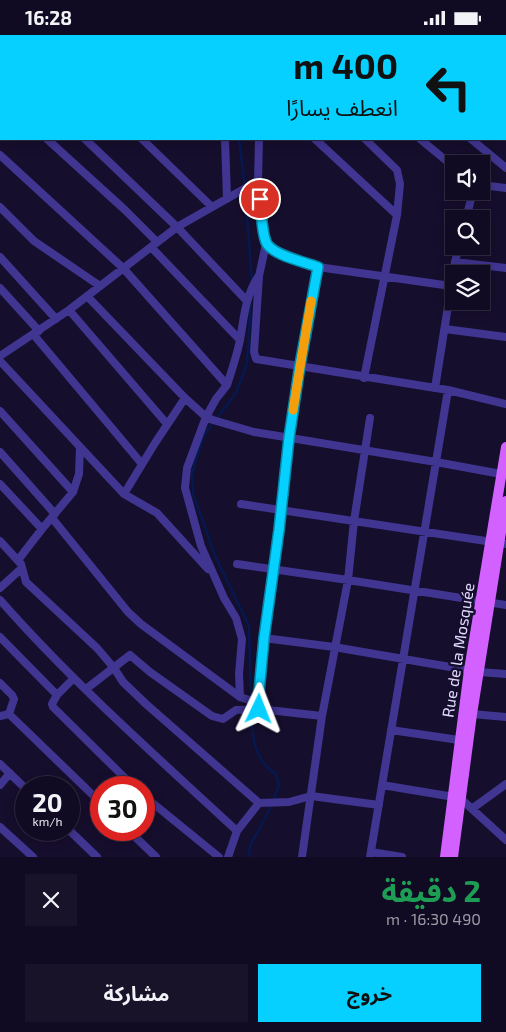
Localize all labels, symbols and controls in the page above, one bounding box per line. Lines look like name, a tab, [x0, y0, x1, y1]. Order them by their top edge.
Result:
text: 16:28	[25, 6, 72, 29]
text: 400 m	[293, 44, 398, 86]
icon: left	[416, 55, 481, 120]
text: انعطف يسارًا	[286, 94, 398, 120]
map controls	[445, 155, 490, 310]
button: sound	[445, 155, 490, 200]
pin	[239, 178, 281, 220]
icon: arrive	[246, 185, 274, 213]
button: search	[445, 210, 490, 255]
button: layers	[445, 265, 490, 310]
street label: Rue de la Mosquée	[437, 581, 478, 719]
position arrow	[232, 682, 284, 734]
speed limit sign: 30	[90, 776, 155, 841]
text: 20	[32, 787, 63, 817]
text: km/h	[33, 814, 62, 828]
text: 2 دقيقة	[382, 872, 481, 908]
button: close	[25, 874, 77, 926]
text: 490 m · 16:30	[386, 909, 481, 928]
button: مشاركة	[25, 964, 248, 1022]
button: خروج	[258, 964, 481, 1022]

